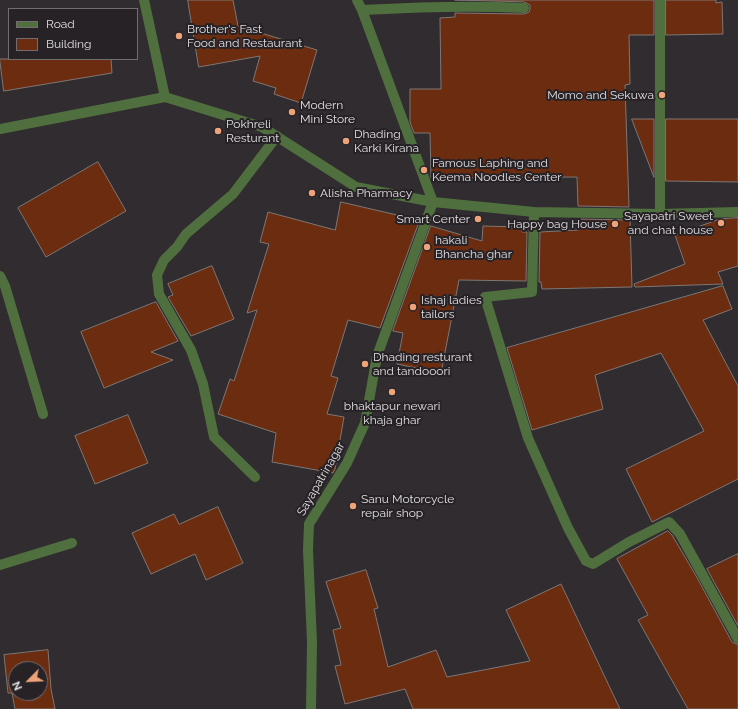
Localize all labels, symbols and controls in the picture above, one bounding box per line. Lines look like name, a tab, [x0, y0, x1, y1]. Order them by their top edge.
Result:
legend	[8, 8, 138, 60]
text: Road	[46, 17, 75, 31]
place label: Brother's Fast Food and Restaurant	[187, 22, 302, 50]
marker: Brother's Fast Food and Restaurant	[174, 31, 184, 41]
text: Building	[46, 37, 92, 51]
place label: Momo and Sekuwa	[547, 88, 654, 102]
marker: Momo and Sekuwa	[657, 90, 667, 100]
place label: Modern Mini Store	[300, 98, 355, 126]
marker: Modern Mini Store	[287, 107, 297, 117]
place label: Pokhreli Resturant	[226, 117, 279, 145]
marker: Pokhreli Resturant	[213, 126, 223, 136]
place label: Dhading Karki Kirana	[354, 127, 419, 155]
marker: Dhading Karki Kirana	[341, 136, 351, 146]
place label: Famous Laphing and Keema Noodles Center	[432, 156, 562, 184]
marker: Famous Laphing and Keema Noodles Center	[419, 165, 429, 175]
place label: Alisha Pharmacy	[320, 186, 412, 200]
marker: Alisha Pharmacy	[307, 188, 317, 198]
place label: Sayapatri Sweet and chat house	[624, 209, 713, 237]
place label: Smart Center	[396, 212, 470, 226]
marker: Smart Center	[473, 214, 483, 224]
place label: Happy bag House	[507, 217, 607, 231]
marker: Sayapatri Sweet and chat house	[716, 218, 726, 228]
marker: Happy bag House	[610, 219, 620, 229]
place label: hakali Bhancha ghar	[435, 233, 512, 261]
marker: hakali Bhancha ghar	[422, 242, 432, 252]
place label: Ishaj ladies tailors	[421, 293, 482, 321]
marker: Ishaj ladies tailors	[408, 302, 418, 312]
place label: Dhading resturant and tandooori	[373, 350, 472, 378]
marker: Dhading resturant and tandooori	[360, 359, 370, 369]
marker: bhaktapur newari khaja ghar	[387, 387, 397, 397]
place label: bhaktapur newari khaja ghar	[344, 399, 440, 427]
street label: Sayapatrinagar	[294, 439, 348, 519]
place label: Sanu Motorcycle repair shop	[361, 492, 454, 520]
marker: Sanu Motorcycle repair shop	[348, 501, 358, 511]
north arrow	[8, 661, 48, 701]
text: N	[10, 679, 25, 692]

